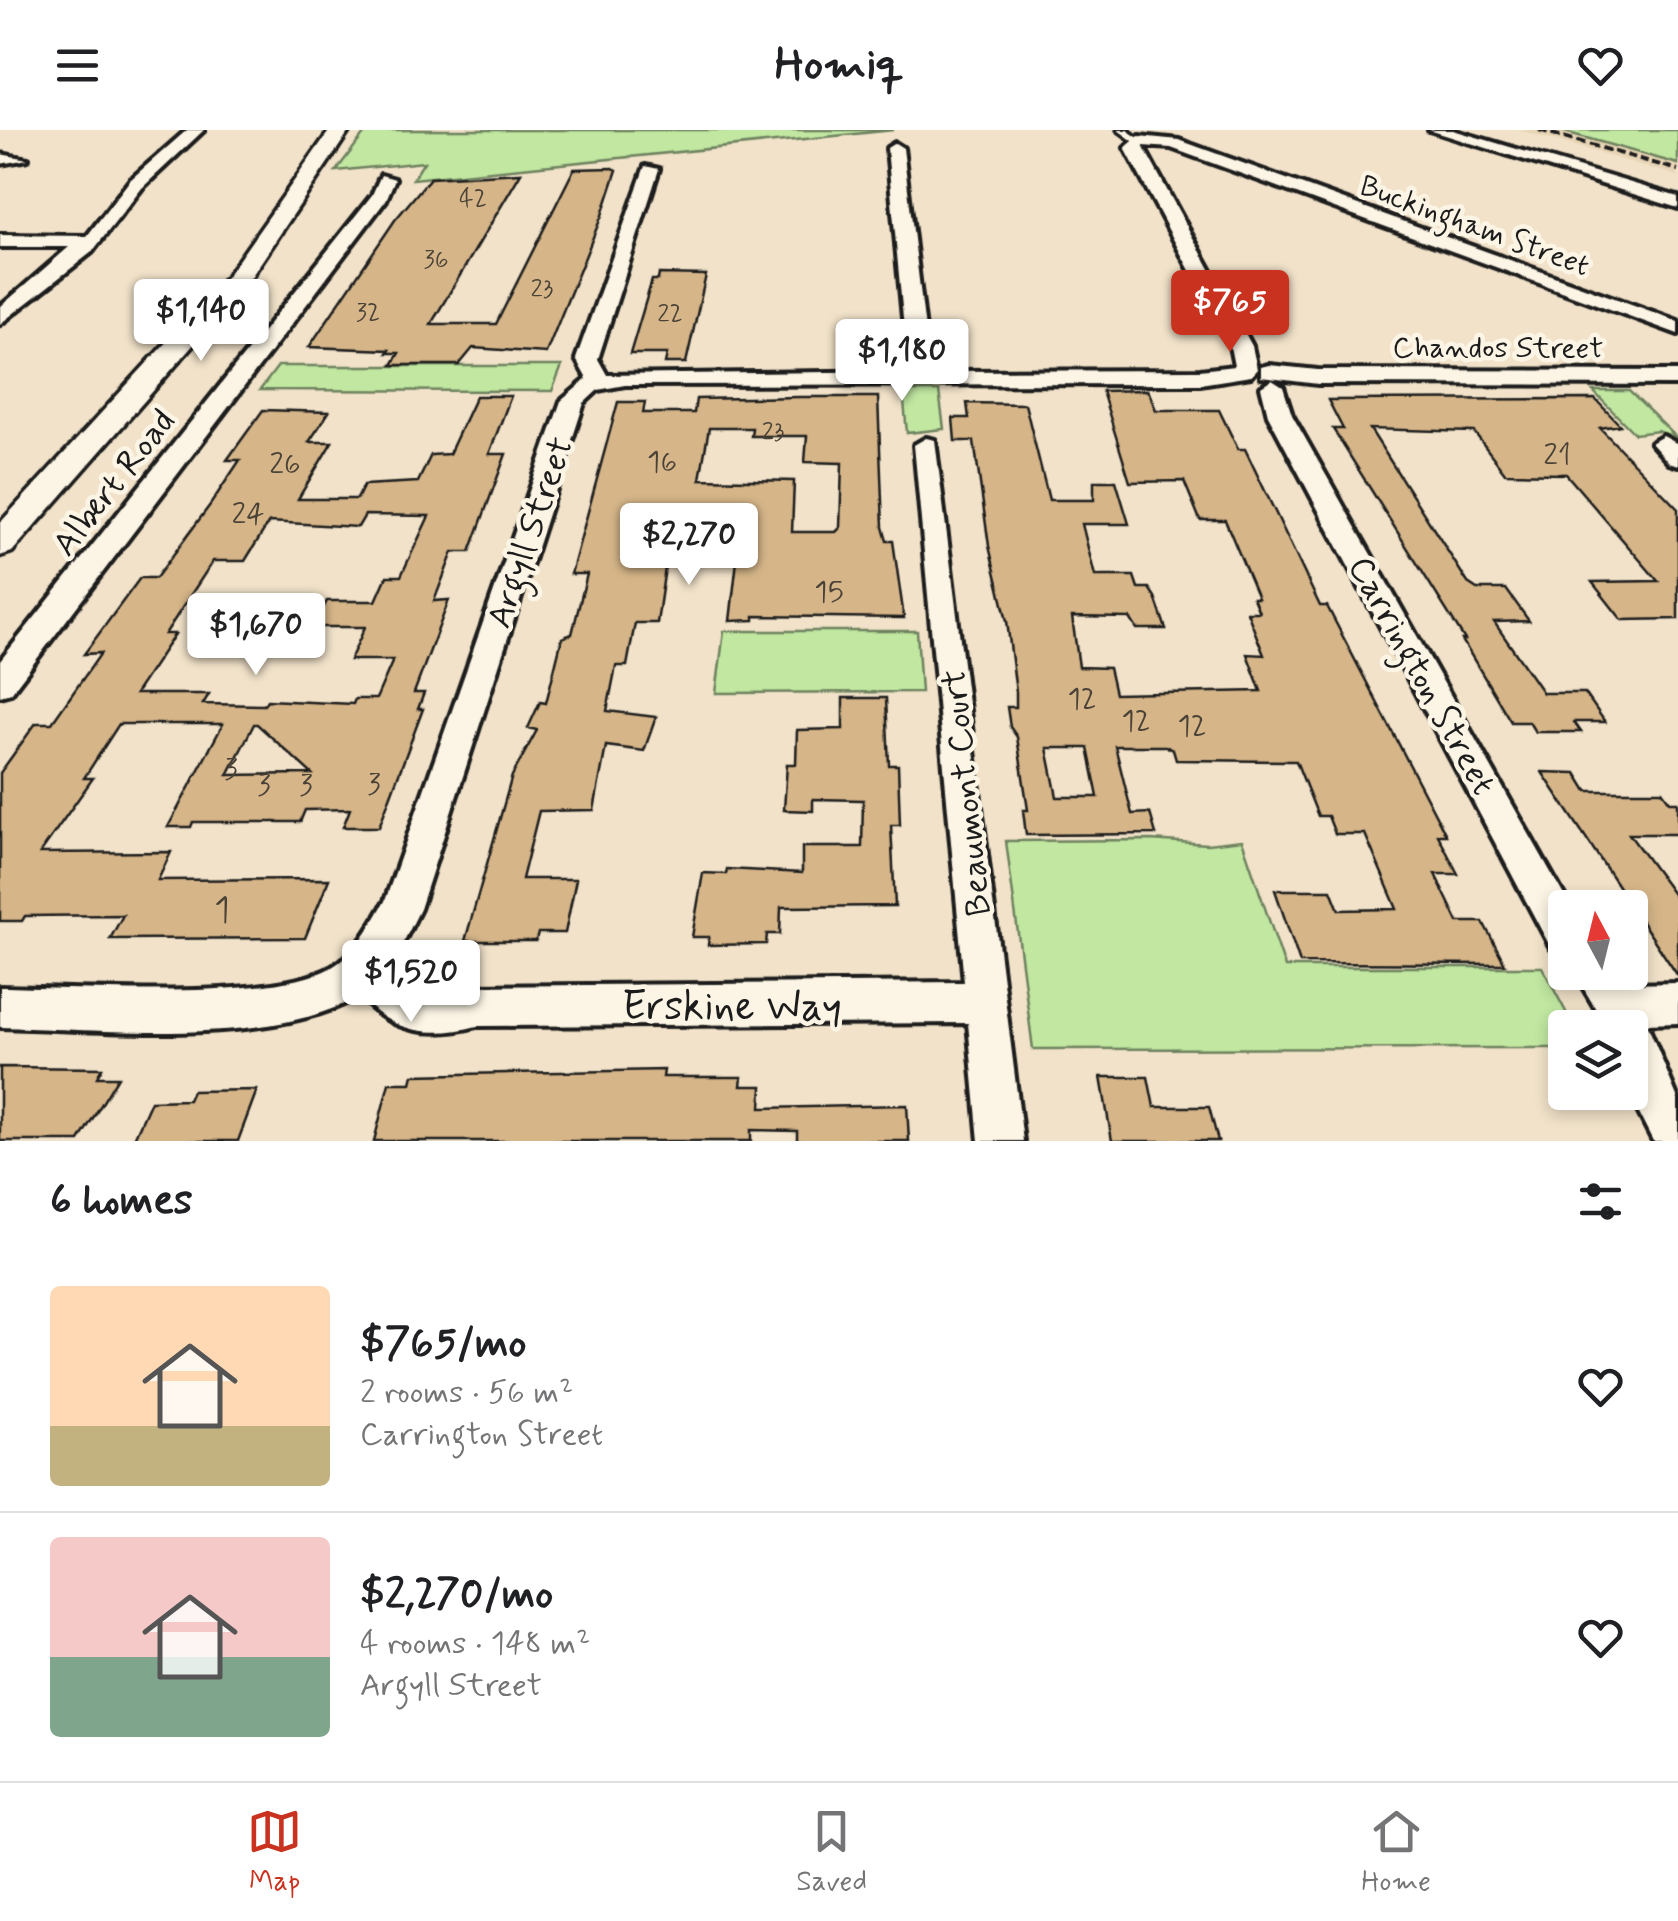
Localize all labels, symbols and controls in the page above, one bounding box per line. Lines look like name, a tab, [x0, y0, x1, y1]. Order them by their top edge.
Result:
text: Homiq	[775, 36, 903, 95]
icon: menu	[50, 38, 105, 93]
icon: heart	[1573, 38, 1628, 93]
street label: Buckingham Street	[1353, 167, 1595, 289]
house number: 42	[459, 183, 487, 216]
house number: 36	[423, 244, 449, 277]
pin: $765	[1171, 270, 1289, 355]
house number: 23	[531, 273, 553, 306]
pin: $1,140	[120, 279, 282, 364]
text: $765	[1193, 281, 1267, 323]
text: $1,140	[156, 290, 246, 332]
house number: 32	[356, 297, 380, 330]
house number: 22	[657, 298, 683, 331]
pin: $1,180	[821, 319, 983, 404]
street label: Chandos Street	[1393, 329, 1603, 368]
text: $1,180	[858, 330, 947, 372]
street label: Albert Road	[43, 400, 187, 566]
house number: 23	[762, 416, 784, 449]
street label: Argyll Street	[477, 431, 589, 635]
house number: 21	[1543, 436, 1571, 475]
house number: 16	[647, 443, 677, 482]
house number: 26	[269, 445, 301, 484]
house number: 24	[232, 495, 264, 534]
pin: $2,270	[608, 503, 770, 588]
text: $2,270	[642, 514, 736, 556]
street label: Carrington Street	[1333, 548, 1506, 805]
house number: 15	[814, 573, 844, 612]
pin: $1,670	[175, 593, 337, 678]
text: $1,670	[209, 604, 303, 646]
street label: Beaumont Court	[931, 667, 1003, 918]
house number: 12	[1067, 680, 1097, 719]
house number: 12	[1121, 702, 1151, 741]
house number: 12	[1177, 707, 1207, 746]
house number: 3	[224, 750, 238, 789]
house number: 3	[367, 765, 381, 804]
house number: 3	[257, 766, 271, 805]
house number: 3	[299, 766, 313, 805]
house number: 1	[214, 888, 230, 934]
north arrow	[1548, 890, 1648, 990]
map controls	[1548, 890, 1648, 1110]
pin: $1,520	[330, 940, 492, 1025]
text: $1,520	[364, 951, 458, 993]
street label: Erskine Way	[622, 980, 842, 1035]
button: layers	[1548, 1010, 1648, 1110]
text: 6 homes	[50, 1174, 193, 1229]
icon: filters	[1573, 1174, 1628, 1229]
text: $765/mo	[360, 1317, 527, 1372]
icon: home	[130, 1326, 250, 1446]
icon: heart	[1573, 1359, 1628, 1414]
text: 2 rooms · 56 m²	[360, 1372, 573, 1414]
text: Carrington Street	[360, 1414, 603, 1456]
text: $2,270/mo	[360, 1568, 553, 1623]
icon: home	[130, 1577, 250, 1697]
icon: heart	[1573, 1610, 1628, 1665]
text: 4 rooms · 148 m²	[360, 1623, 590, 1665]
text: Argyll Street	[360, 1665, 542, 1707]
tab: Map	[247, 1804, 302, 1901]
tab: Saved	[796, 1804, 867, 1901]
tab: Home	[1361, 1804, 1431, 1901]

